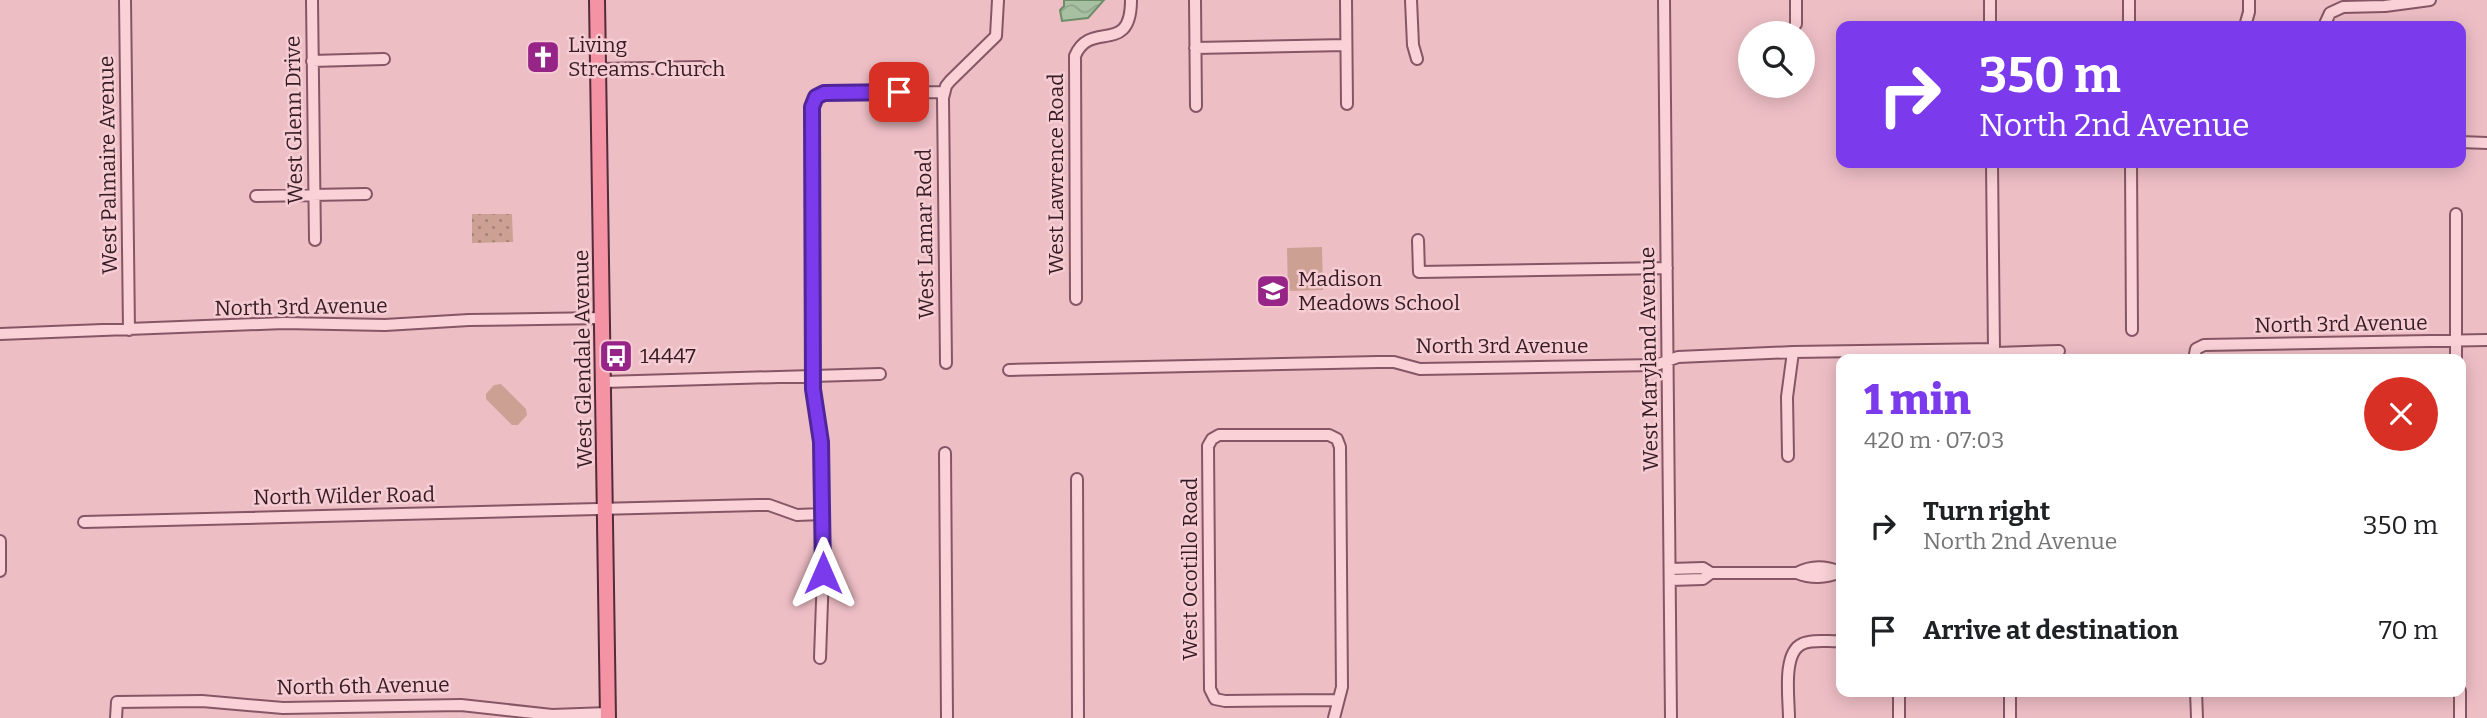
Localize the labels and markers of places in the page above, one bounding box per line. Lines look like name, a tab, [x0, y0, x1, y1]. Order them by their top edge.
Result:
place label: Living Streams Church	[568, 32, 725, 82]
church icon: Living Streams Church	[524, 38, 562, 76]
pin	[869, 62, 929, 122]
place label: Madison Meadows School	[1298, 266, 1460, 316]
school or university icon: Madison Meadows School	[1254, 272, 1292, 310]
bus stop icon: 14447	[597, 337, 635, 375]
place label: 14447	[640, 343, 696, 369]

